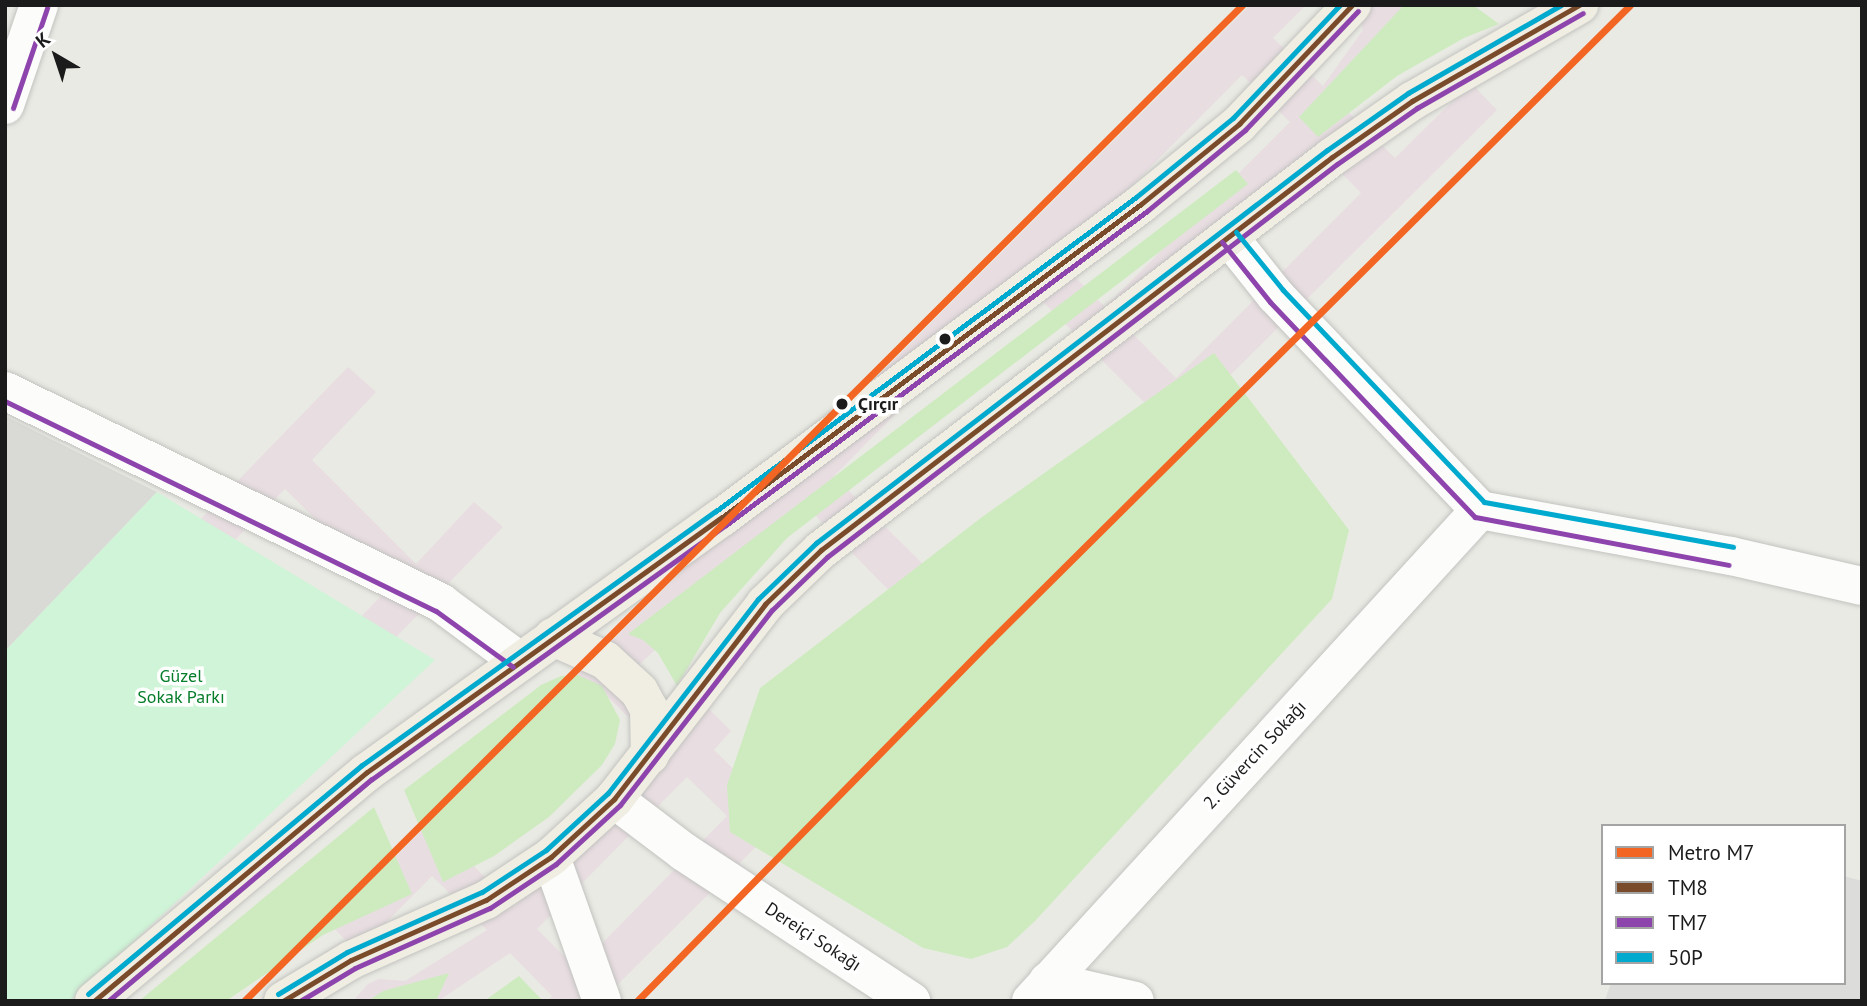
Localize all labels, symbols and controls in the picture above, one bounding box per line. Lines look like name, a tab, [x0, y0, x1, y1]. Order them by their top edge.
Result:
north arrow	[21, 21, 91, 91]
text: K	[31, 27, 55, 53]
unlabelled marker	[938, 332, 952, 346]
place label: Çırçır	[858, 393, 898, 415]
marker: Çırçır	[832, 394, 852, 414]
park label: Güzel Sokak Parkı	[137, 666, 225, 708]
street label: 2. Güvercin Sokağı	[1199, 696, 1311, 814]
legend	[1601, 824, 1846, 985]
text: Metro M7	[1668, 839, 1754, 866]
text: TM8	[1668, 874, 1708, 901]
street label: Dereiçi Sokağı	[761, 898, 865, 976]
text: TM7	[1668, 909, 1708, 936]
text: 50P	[1668, 944, 1703, 971]

